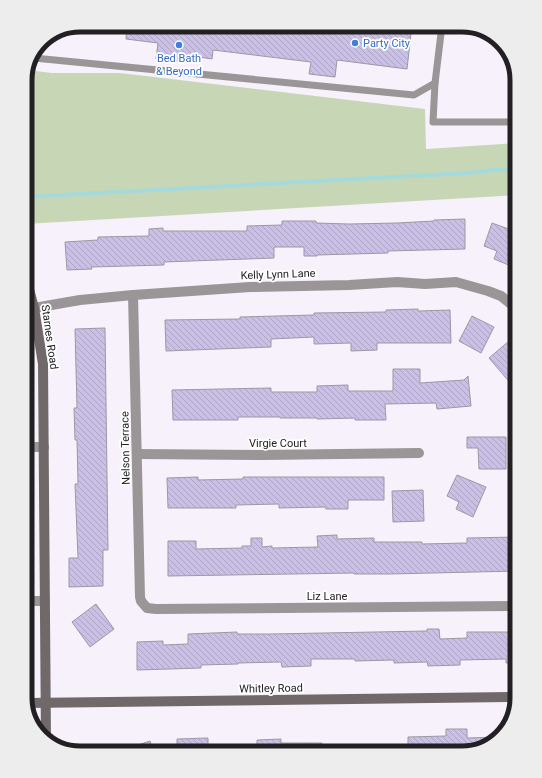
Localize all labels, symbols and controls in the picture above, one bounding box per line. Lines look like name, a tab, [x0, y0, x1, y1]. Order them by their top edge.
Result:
place label: Party City	[363, 37, 411, 50]
marker: Party City	[350, 38, 360, 48]
marker: Bed Bath & Beyond	[174, 40, 184, 50]
place label: Bed Bath & Beyond	[156, 52, 202, 78]
street label: Kelly Lynn Lane	[240, 267, 316, 282]
street label: Starnes Road	[39, 304, 60, 370]
street label: Nelson Terrace	[118, 411, 133, 485]
street label: Virgie Court	[249, 437, 307, 450]
street label: Liz Lane	[307, 590, 347, 603]
street label: Whitley Road	[239, 681, 303, 696]

